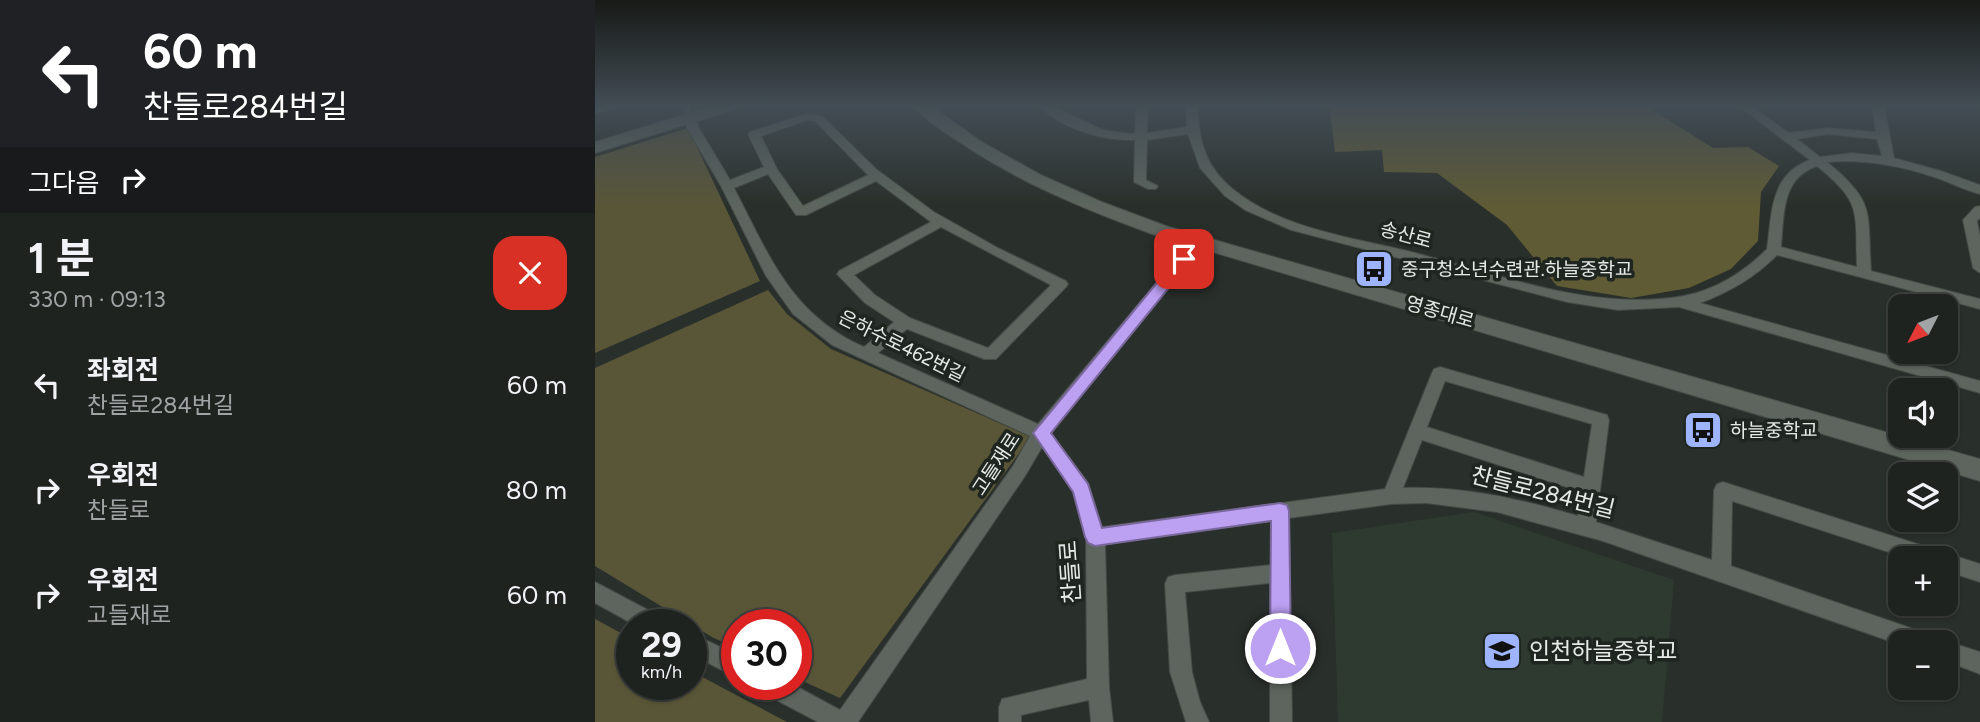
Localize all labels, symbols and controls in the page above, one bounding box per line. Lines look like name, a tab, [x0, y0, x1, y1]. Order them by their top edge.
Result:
text: 60 m	[143, 21, 258, 80]
icon: left	[28, 28, 119, 119]
text: 찬들로284번길	[143, 88, 348, 126]
icon: right	[114, 161, 152, 199]
text: 그다음	[28, 167, 100, 199]
street label: 송산로	[1378, 217, 1434, 253]
pin	[1154, 229, 1214, 289]
text: 1 분	[28, 233, 94, 284]
button: close	[493, 236, 567, 310]
icon: arrive	[1165, 240, 1203, 278]
bus stop icon: 중구청소년수련관.하늘중학교	[1353, 248, 1395, 290]
place label: 중구청소년수련관.하늘중학교	[1401, 258, 1632, 281]
text: 330 m · 09:13	[28, 285, 166, 313]
street label: 영종대로	[1403, 291, 1477, 333]
north arrow	[1888, 294, 1958, 364]
map controls	[1888, 294, 1958, 700]
street label: 은하수로462번길	[835, 305, 969, 387]
text: 좌회전	[87, 354, 159, 386]
icon: left	[28, 366, 66, 404]
text: 60 m	[507, 369, 567, 401]
button: sound	[1888, 378, 1958, 448]
text: 찬들로284번길	[87, 391, 234, 419]
bus stop icon: 하늘중학교	[1682, 409, 1724, 451]
place label: 하늘중학교	[1730, 419, 1817, 442]
street label: 고들재로	[967, 428, 1025, 500]
text: 우회전	[87, 459, 159, 491]
street label: 찬들로284번길	[1468, 461, 1618, 523]
button: layers	[1888, 462, 1958, 532]
icon: right	[28, 471, 66, 509]
text: 80 m	[506, 474, 567, 506]
text: 찬들로	[87, 496, 150, 524]
street label: 찬들로	[1054, 539, 1086, 605]
button: +	[1888, 546, 1958, 616]
text: 우회전	[87, 564, 159, 596]
icon: right	[28, 576, 66, 614]
text: 60 m	[507, 579, 567, 611]
text: 고들재로	[87, 601, 172, 629]
speed limit sign: 30	[721, 609, 812, 700]
position arrow	[1243, 611, 1317, 685]
text: 29	[641, 624, 682, 666]
school or university icon: 인천하늘중학교	[1481, 630, 1523, 672]
button: −	[1888, 630, 1958, 700]
place label: 인천하늘중학교	[1529, 637, 1677, 665]
text: km/h	[641, 661, 682, 683]

